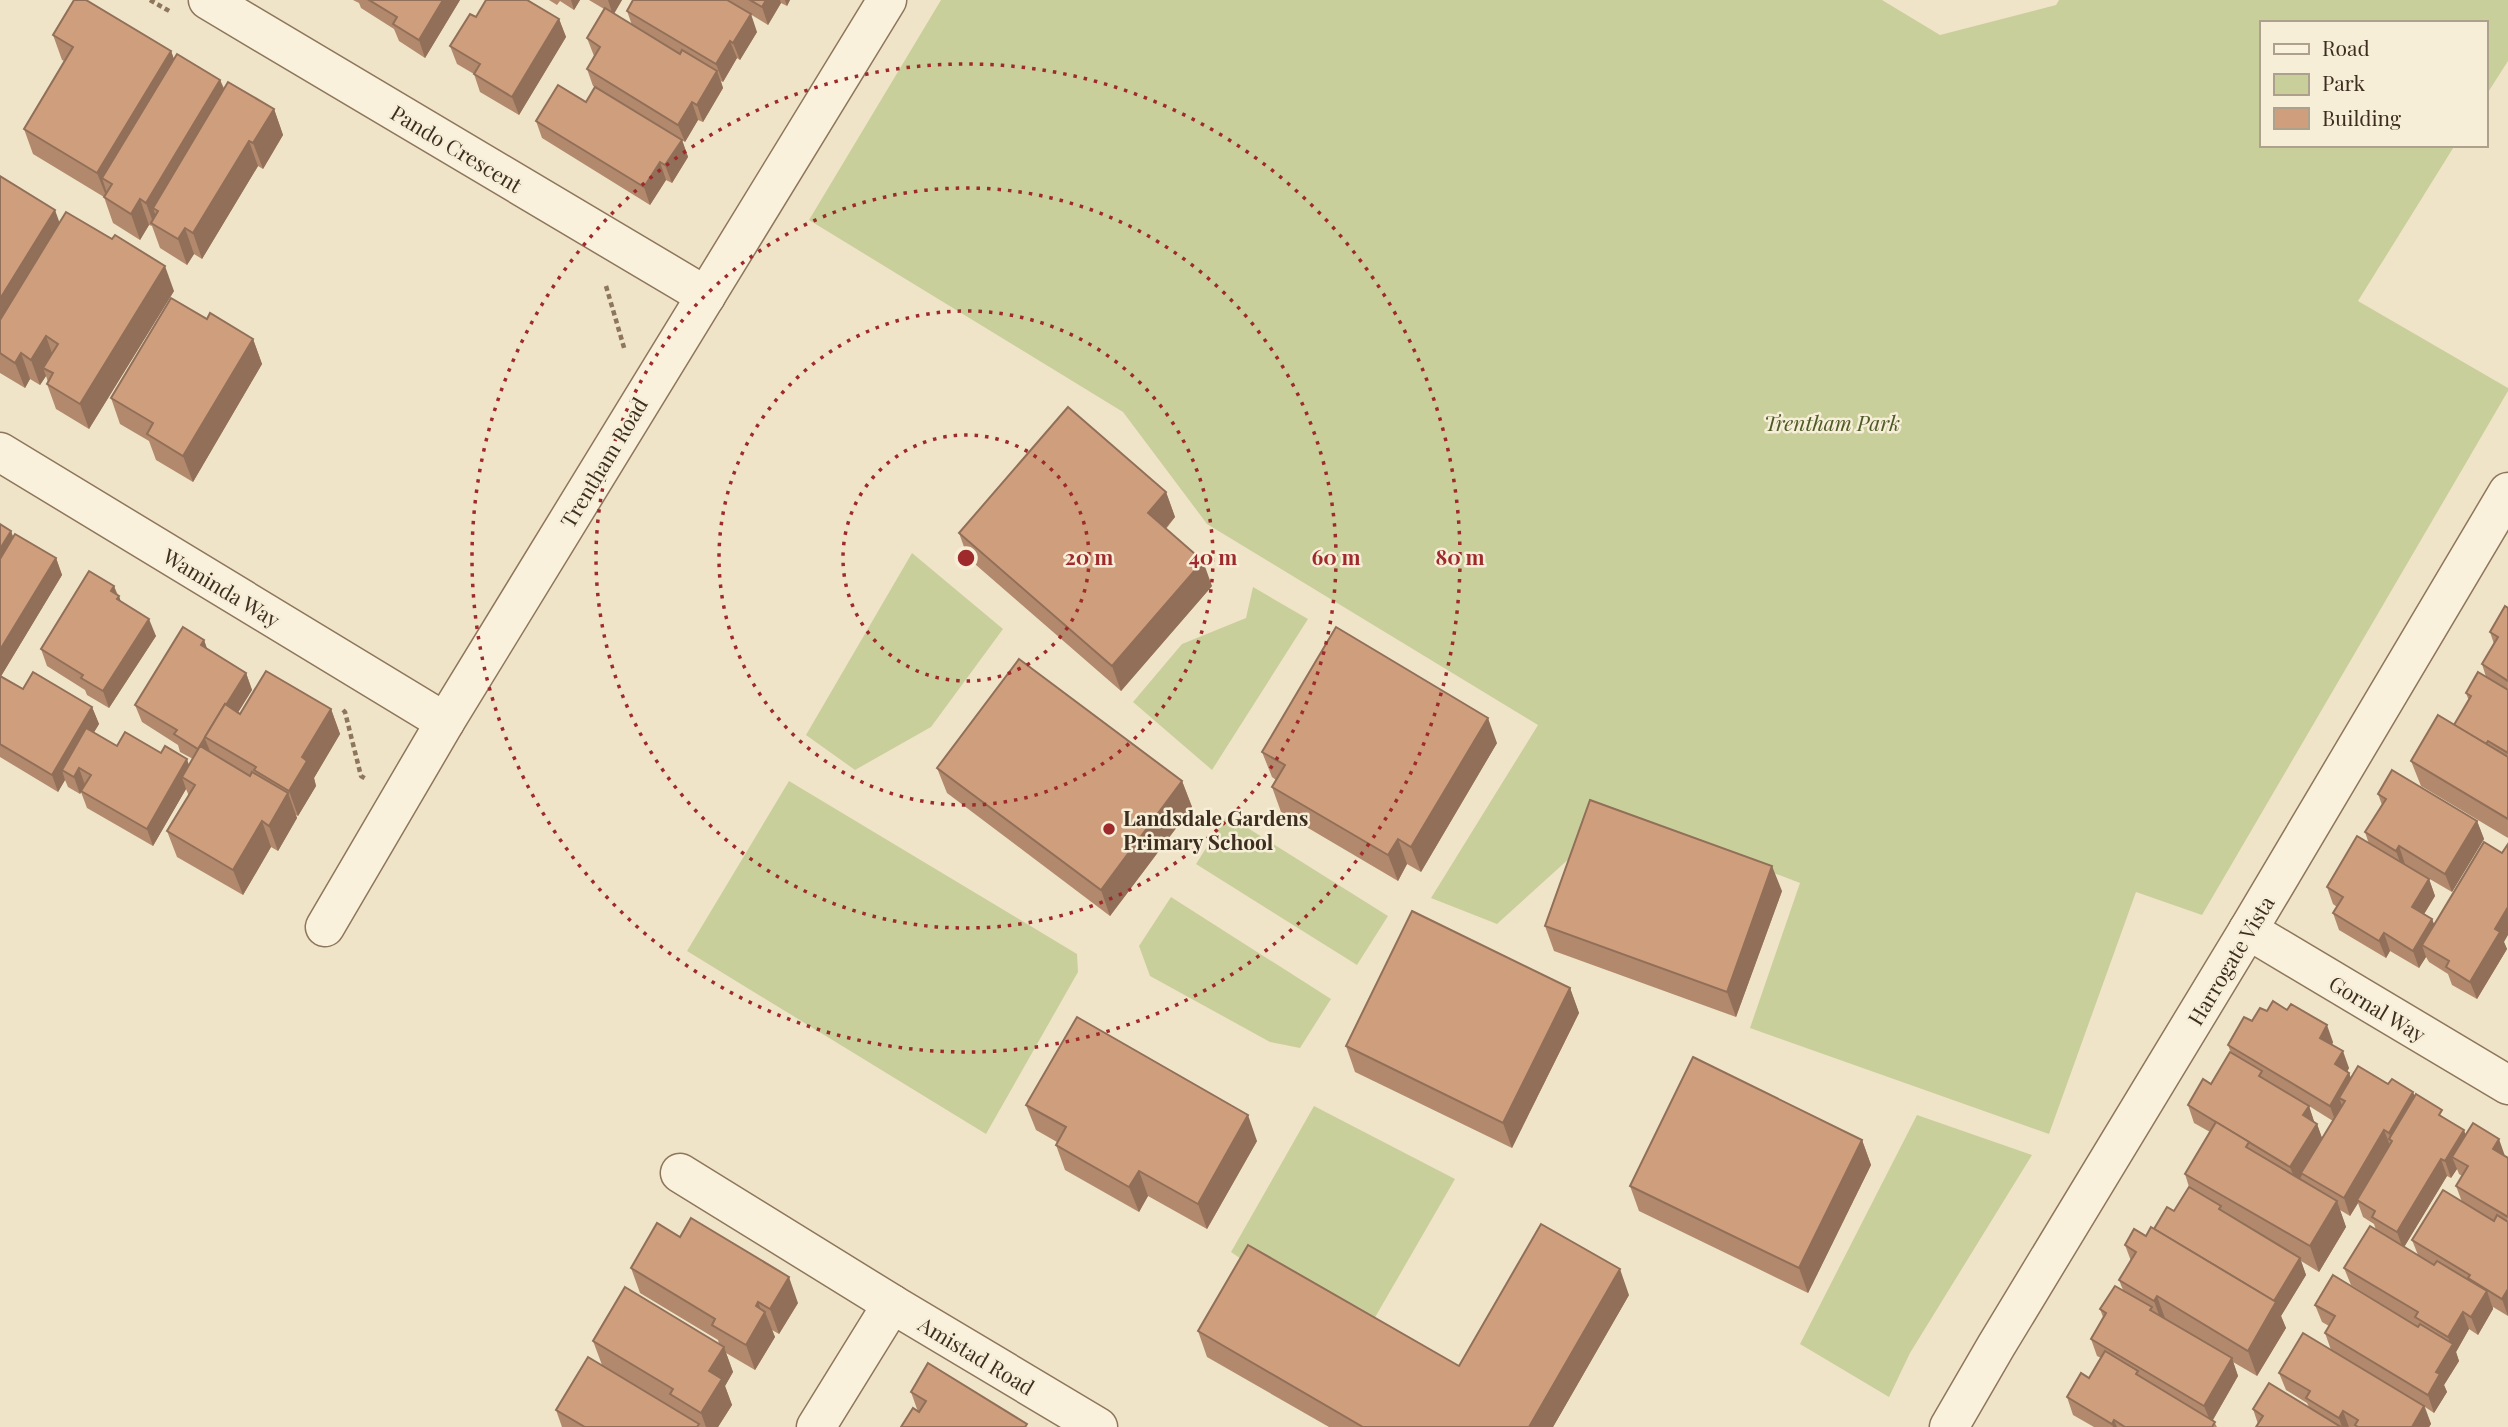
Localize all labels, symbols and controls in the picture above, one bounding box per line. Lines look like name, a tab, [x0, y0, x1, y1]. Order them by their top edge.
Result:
legend	[2260, 21, 2487, 147]
text: Road	[2322, 33, 2370, 61]
text: Park	[2322, 68, 2366, 96]
street label: Pando Crescent	[386, 98, 528, 198]
text: Building	[2322, 103, 2401, 131]
street label: Trentham Road	[553, 392, 653, 532]
park label: Trentham Park	[1764, 408, 1900, 436]
street label: Waminda Way	[158, 541, 286, 633]
text: 20 m	[1065, 542, 1113, 570]
text: 40 m	[1189, 542, 1237, 570]
text: 60 m	[1311, 542, 1361, 570]
text: 80 m	[1435, 542, 1485, 570]
centre of rings	[954, 546, 978, 570]
place label: Landsdale Gardens Primary School	[1123, 803, 1309, 855]
marker: Landsdale Gardens Primary School	[1101, 821, 1117, 837]
street label: Harrogate Vista	[2180, 890, 2280, 1030]
street label: Gornal Way	[2324, 968, 2432, 1048]
street label: Amistad Road	[913, 1309, 1040, 1401]

